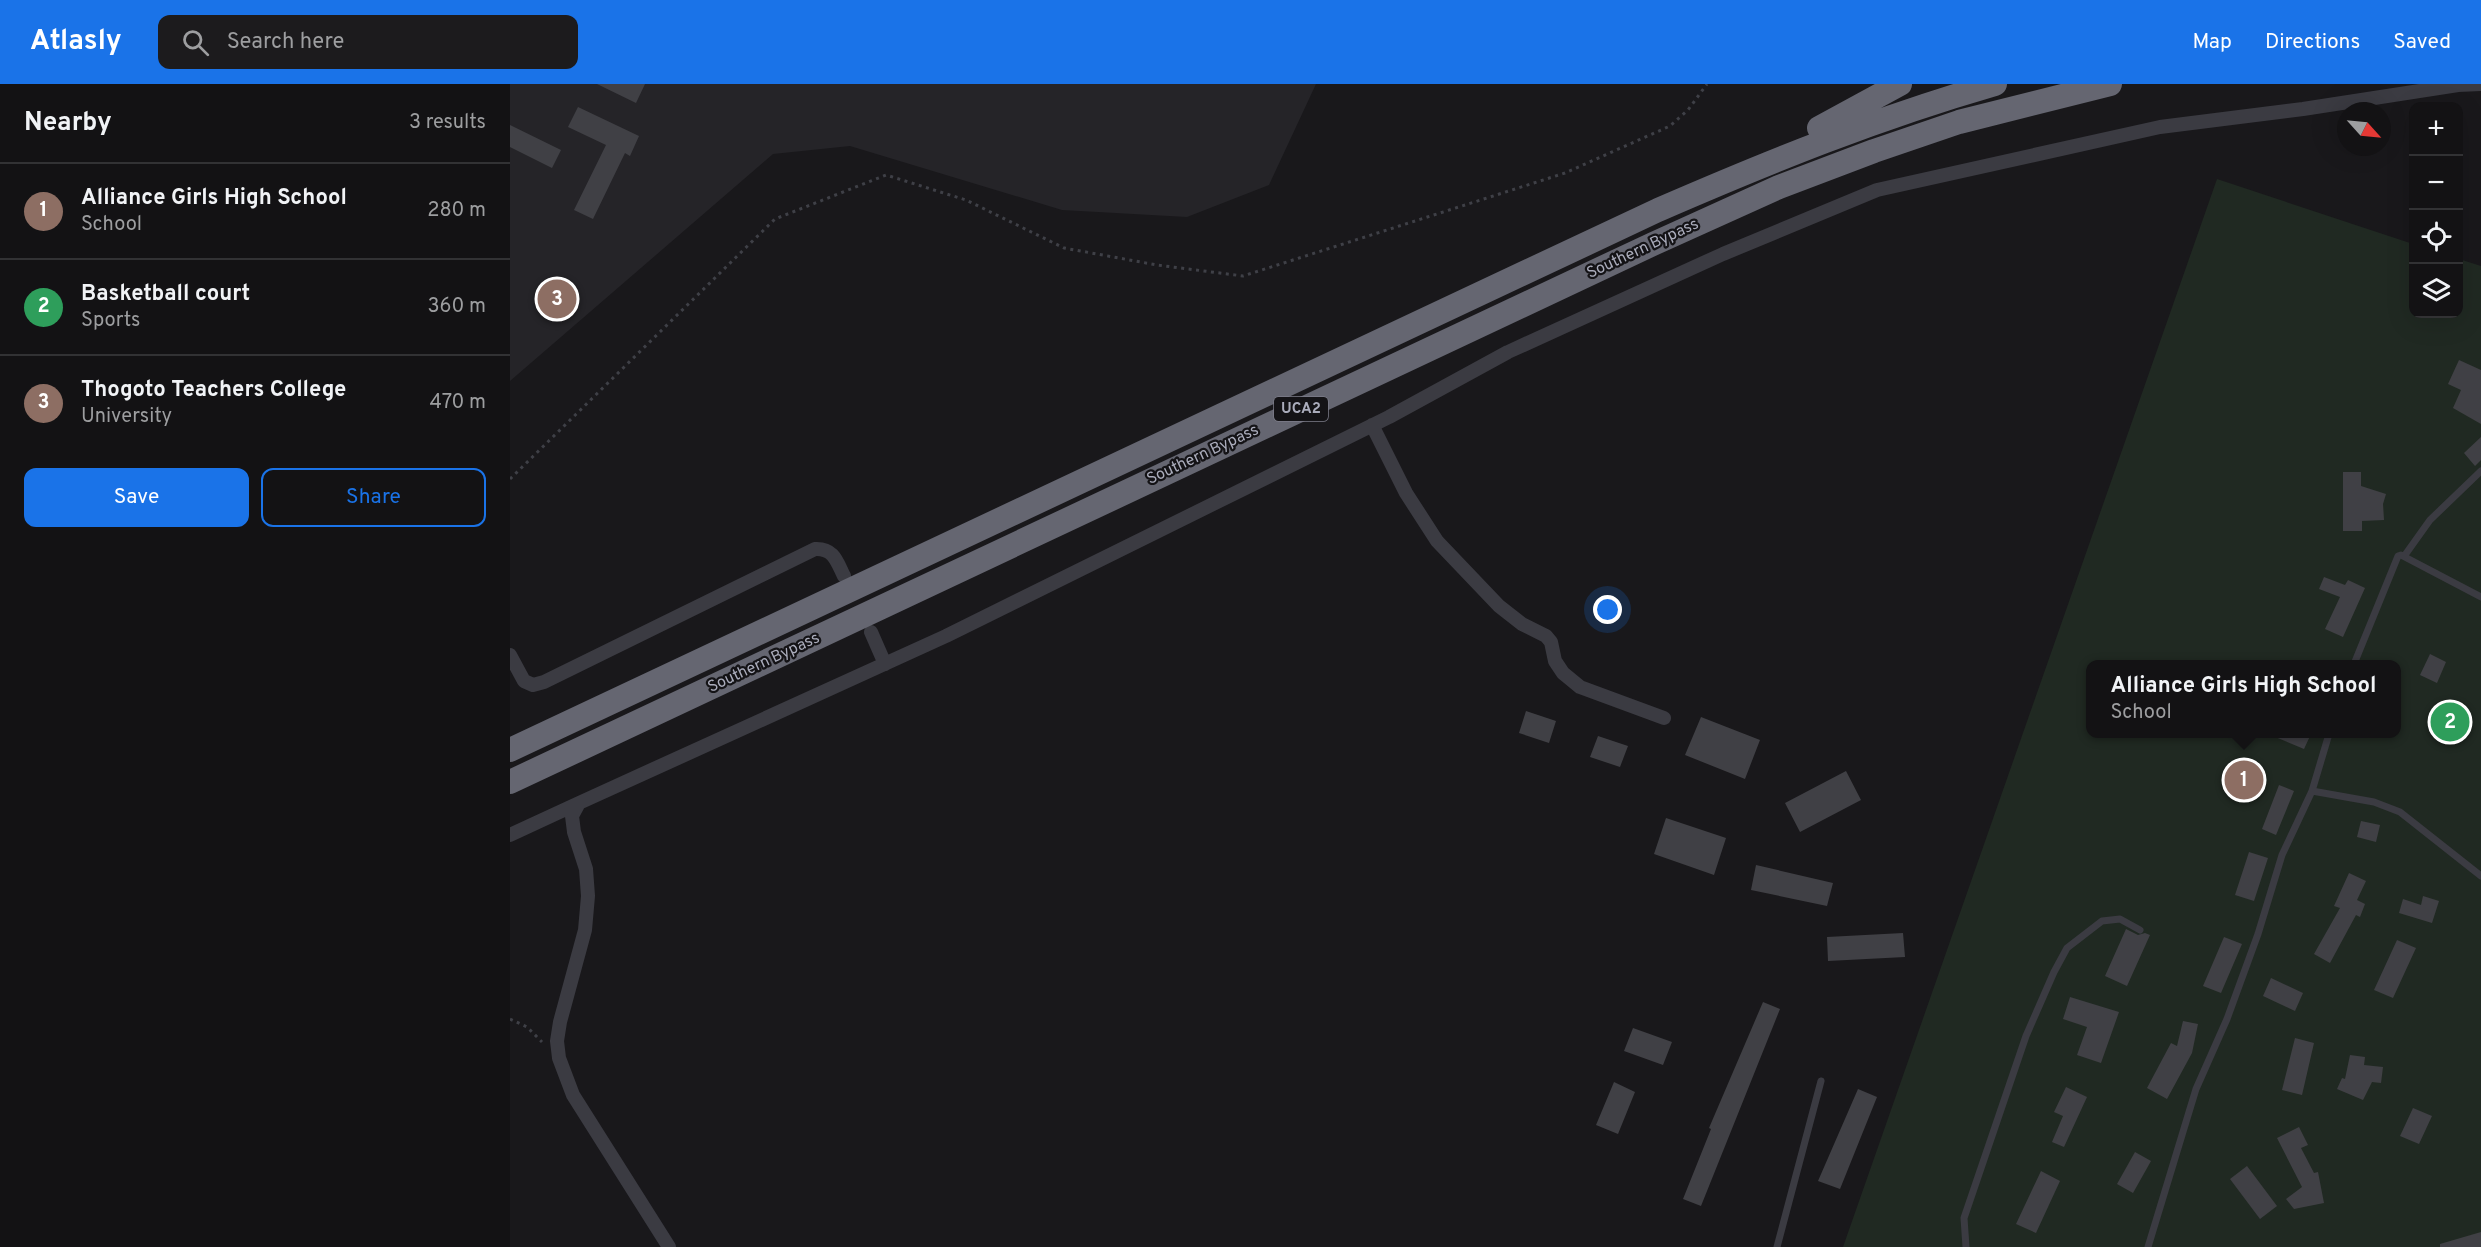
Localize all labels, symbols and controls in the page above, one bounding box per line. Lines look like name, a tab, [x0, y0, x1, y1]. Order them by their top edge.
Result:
search box	[158, 15, 578, 69]
text: Atlasly	[30, 24, 122, 60]
icon: search	[179, 26, 212, 59]
text: Search here	[227, 29, 344, 56]
text: Map	[2192, 29, 2232, 56]
text: Directions	[2265, 29, 2360, 56]
text: Saved	[2393, 29, 2451, 56]
north arrow	[2337, 102, 2391, 156]
map controls	[2409, 102, 2463, 318]
button: +	[2409, 102, 2463, 156]
text: Nearby	[24, 107, 112, 140]
text: 3 results	[409, 110, 486, 136]
button: −	[2409, 156, 2463, 210]
text: Alliance Girls High School	[81, 185, 347, 212]
text: 1	[40, 198, 48, 224]
text: 280 m	[427, 198, 486, 224]
button: locate	[2409, 210, 2463, 264]
text: School	[81, 212, 142, 238]
street label: Southern Bypass	[1584, 214, 1702, 284]
button: layers	[2409, 264, 2463, 318]
pin: 3	[538, 276, 576, 322]
text: Basketball court	[81, 281, 250, 308]
text: 2	[37, 294, 50, 320]
text: 360 m	[428, 294, 486, 320]
text: Sports	[81, 308, 141, 334]
text: Thogoto Teachers College	[81, 377, 346, 404]
text: 3	[38, 390, 50, 416]
text: 470 m	[429, 390, 486, 416]
road number: UCA2	[1274, 397, 1328, 421]
text: University	[81, 404, 172, 430]
street label: Southern Bypass	[1144, 420, 1262, 490]
button: Save	[24, 468, 249, 527]
button: Share	[261, 468, 486, 527]
your location	[1593, 595, 1622, 624]
street label: Southern Bypass	[705, 628, 823, 698]
popup	[2086, 660, 2401, 738]
text: Alliance Girls High School	[2111, 673, 2376, 700]
text: School	[2111, 700, 2172, 726]
pin: 2	[2430, 700, 2470, 744]
pin: 1	[2224, 758, 2264, 802]

